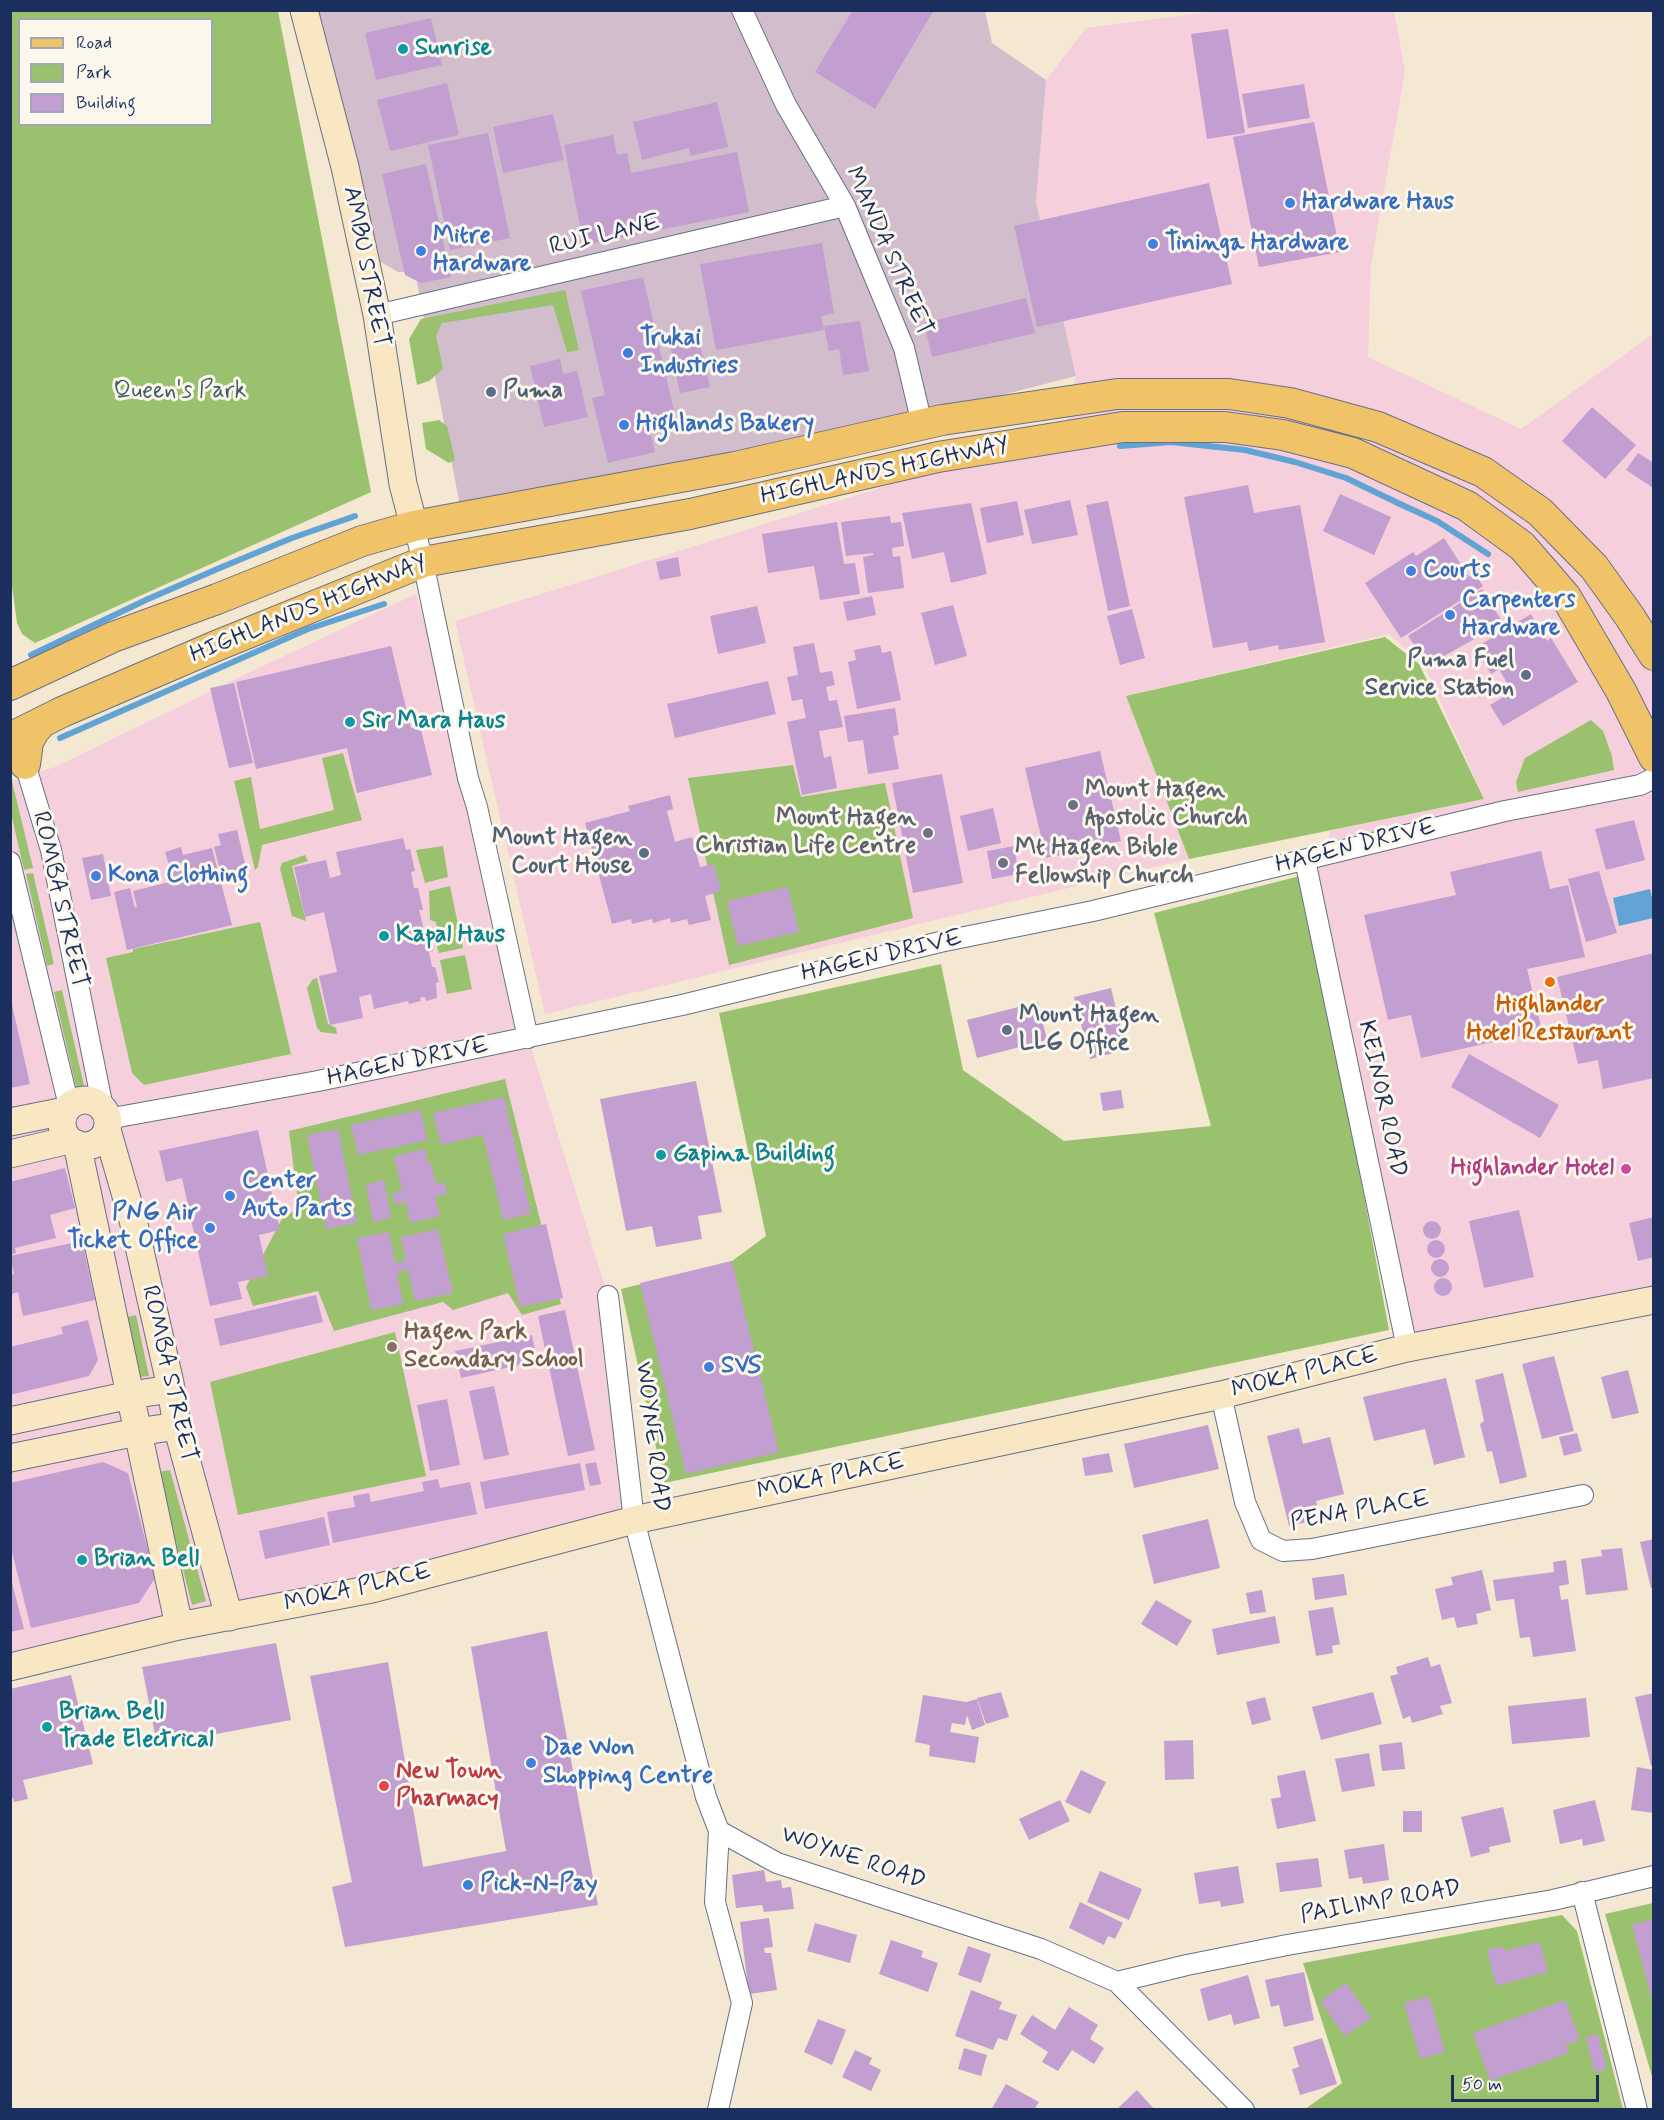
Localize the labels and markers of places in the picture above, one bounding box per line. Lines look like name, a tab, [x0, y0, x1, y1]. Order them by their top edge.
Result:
place label: Sunrise	[415, 35, 492, 63]
marker: Sunrise	[396, 42, 410, 56]
place label: Hardware Haus	[1302, 189, 1454, 217]
marker: Hardware Haus	[1283, 196, 1297, 210]
place label: Mitre Hardware	[433, 223, 531, 279]
place label: Tininga Hardware	[1165, 230, 1349, 258]
marker: Tininga Hardware	[1146, 237, 1160, 251]
marker: Mitre Hardware	[414, 244, 428, 258]
place label: Trukai Industries	[640, 325, 738, 381]
marker: Trukai Industries	[621, 346, 635, 360]
place label: Puma	[503, 378, 563, 406]
marker: Puma	[484, 385, 498, 399]
place label: Highlands Bakery	[636, 411, 814, 439]
marker: Highlands Bakery	[617, 418, 631, 432]
place label: Courts	[1423, 557, 1491, 585]
marker: Courts	[1404, 564, 1418, 578]
place label: Carpenters Hardware	[1462, 587, 1575, 643]
marker: Carpenters Hardware	[1443, 608, 1457, 622]
place label: Puma Fuel Service Station	[1365, 647, 1514, 703]
marker: Puma Fuel Service Station	[1519, 668, 1533, 682]
place label: Sir Mara Haus	[362, 708, 505, 736]
marker: Sir Mara Haus	[343, 715, 357, 729]
place label: Mount Hagen Apostolic Church	[1085, 777, 1248, 833]
marker: Mount Hagen Apostolic Church	[1066, 798, 1080, 812]
place label: Mount Hagen Christian Life Centre	[695, 805, 916, 861]
place label: Mount Hagen Court House	[492, 825, 632, 881]
marker: Mount Hagen Christian Life Centre	[921, 826, 935, 840]
place label: Mt Hagen Bible Fellowship Church	[1015, 835, 1194, 891]
marker: Mount Hagen Court House	[637, 846, 651, 860]
marker: Mt Hagen Bible Fellowship Church	[996, 856, 1010, 870]
place label: Kona Clothing	[108, 862, 248, 890]
marker: Kona Clothing	[89, 869, 103, 883]
place label: Kapal Haus	[396, 922, 505, 950]
marker: Kapal Haus	[377, 929, 391, 943]
marker: Highlander Hotel Restaurant	[1543, 975, 1557, 989]
place label: Highlander Hotel Restaurant	[1467, 992, 1633, 1048]
place label: Mount Hagen LLG Office	[1019, 1002, 1159, 1058]
marker: Mount Hagen LLG Office	[1000, 1023, 1014, 1037]
place label: Gapina Building	[673, 1141, 835, 1169]
marker: Gapina Building	[654, 1148, 668, 1162]
place label: Highlander Hotel	[1451, 1155, 1614, 1183]
marker: Highlander Hotel	[1619, 1162, 1633, 1176]
place label: Center Auto Parts	[242, 1168, 352, 1224]
marker: Center Auto Parts	[223, 1189, 237, 1203]
place label: PNG Air Ticket Office	[67, 1200, 198, 1256]
marker: PNG Air Ticket Office	[203, 1221, 217, 1235]
place label: Hagen Park Secondary School	[404, 1319, 584, 1375]
marker: Hagen Park Secondary School	[385, 1340, 399, 1354]
place label: SVS	[721, 1353, 761, 1381]
marker: SVS	[702, 1360, 716, 1374]
place label: Brian Bell	[94, 1546, 199, 1574]
marker: Brian Bell	[75, 1553, 89, 1567]
place label: Brian Bell Trade Electrical	[59, 1699, 214, 1755]
marker: Brian Bell Trade Electrical	[40, 1720, 54, 1734]
place label: Dae Won Shopping Centre	[543, 1735, 713, 1791]
marker: Dae Won Shopping Centre	[524, 1756, 538, 1770]
place label: New Town Pharmacy	[396, 1758, 502, 1814]
marker: New Town Pharmacy	[377, 1779, 391, 1793]
place label: Pick-N-Pay	[480, 1871, 598, 1899]
marker: Pick-N-Pay	[461, 1878, 475, 1892]

